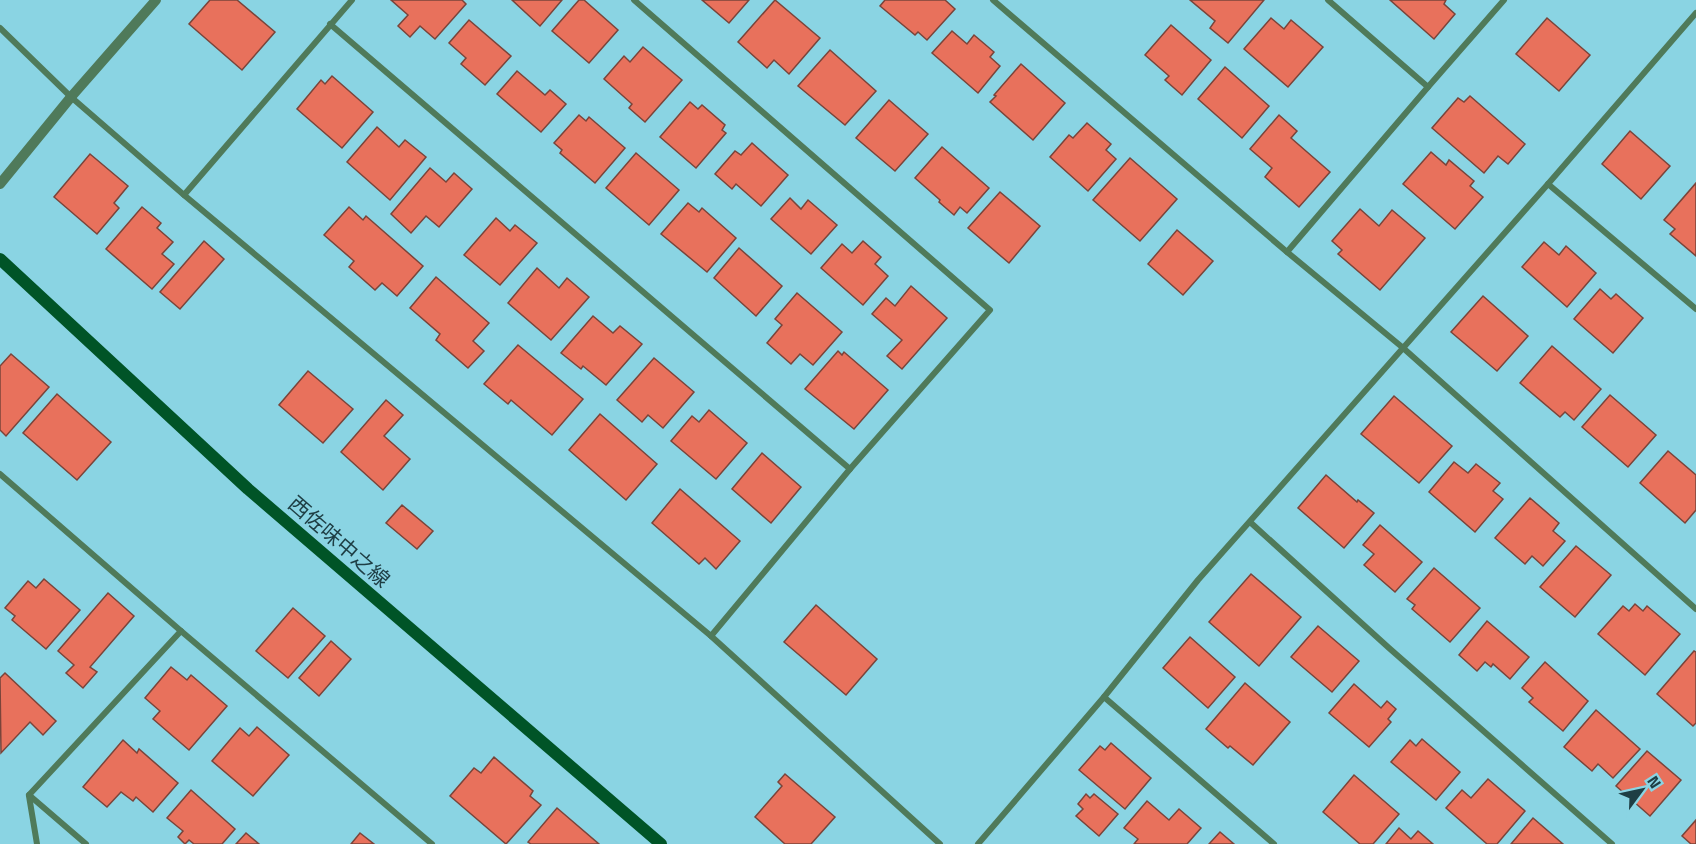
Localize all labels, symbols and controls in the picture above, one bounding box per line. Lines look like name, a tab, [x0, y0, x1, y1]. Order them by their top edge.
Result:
street label: 西佐味中之線	[282, 488, 398, 595]
north arrow	[1612, 760, 1672, 820]
text: N	[1641, 771, 1668, 793]

